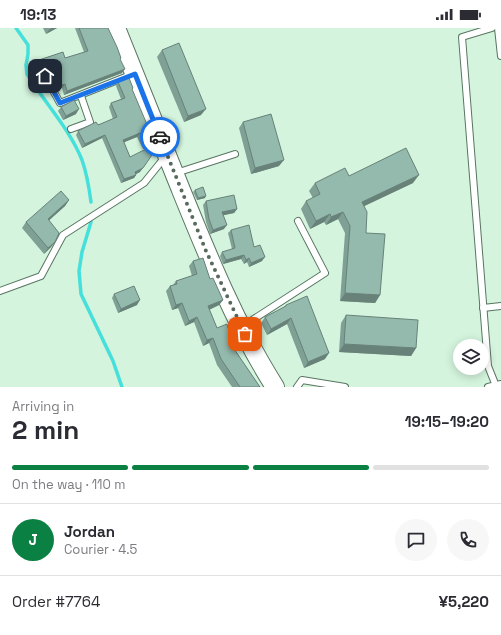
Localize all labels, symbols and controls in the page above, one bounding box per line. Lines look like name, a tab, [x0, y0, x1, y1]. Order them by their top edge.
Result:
text: 19:13	[20, 5, 56, 24]
pin	[28, 59, 62, 93]
icon: home	[34, 65, 56, 87]
courier	[140, 117, 180, 157]
icon: car	[149, 126, 171, 148]
pin	[228, 317, 262, 351]
icon: bag	[234, 323, 256, 345]
map controls	[453, 339, 489, 375]
button: layers	[453, 339, 489, 375]
text: Arriving in	[12, 398, 74, 415]
text: 19:15–19:20	[405, 412, 489, 431]
text: 2 min	[12, 413, 79, 447]
text: On the way · 110 m	[12, 476, 125, 493]
button: chat	[395, 519, 437, 561]
button: phone	[447, 519, 489, 561]
text: Jordan	[64, 522, 115, 541]
text: J	[28, 530, 38, 549]
text: Courier · 4.5	[64, 541, 137, 558]
text: Order #7764	[12, 592, 100, 611]
text: ¥5,220	[439, 592, 489, 611]

